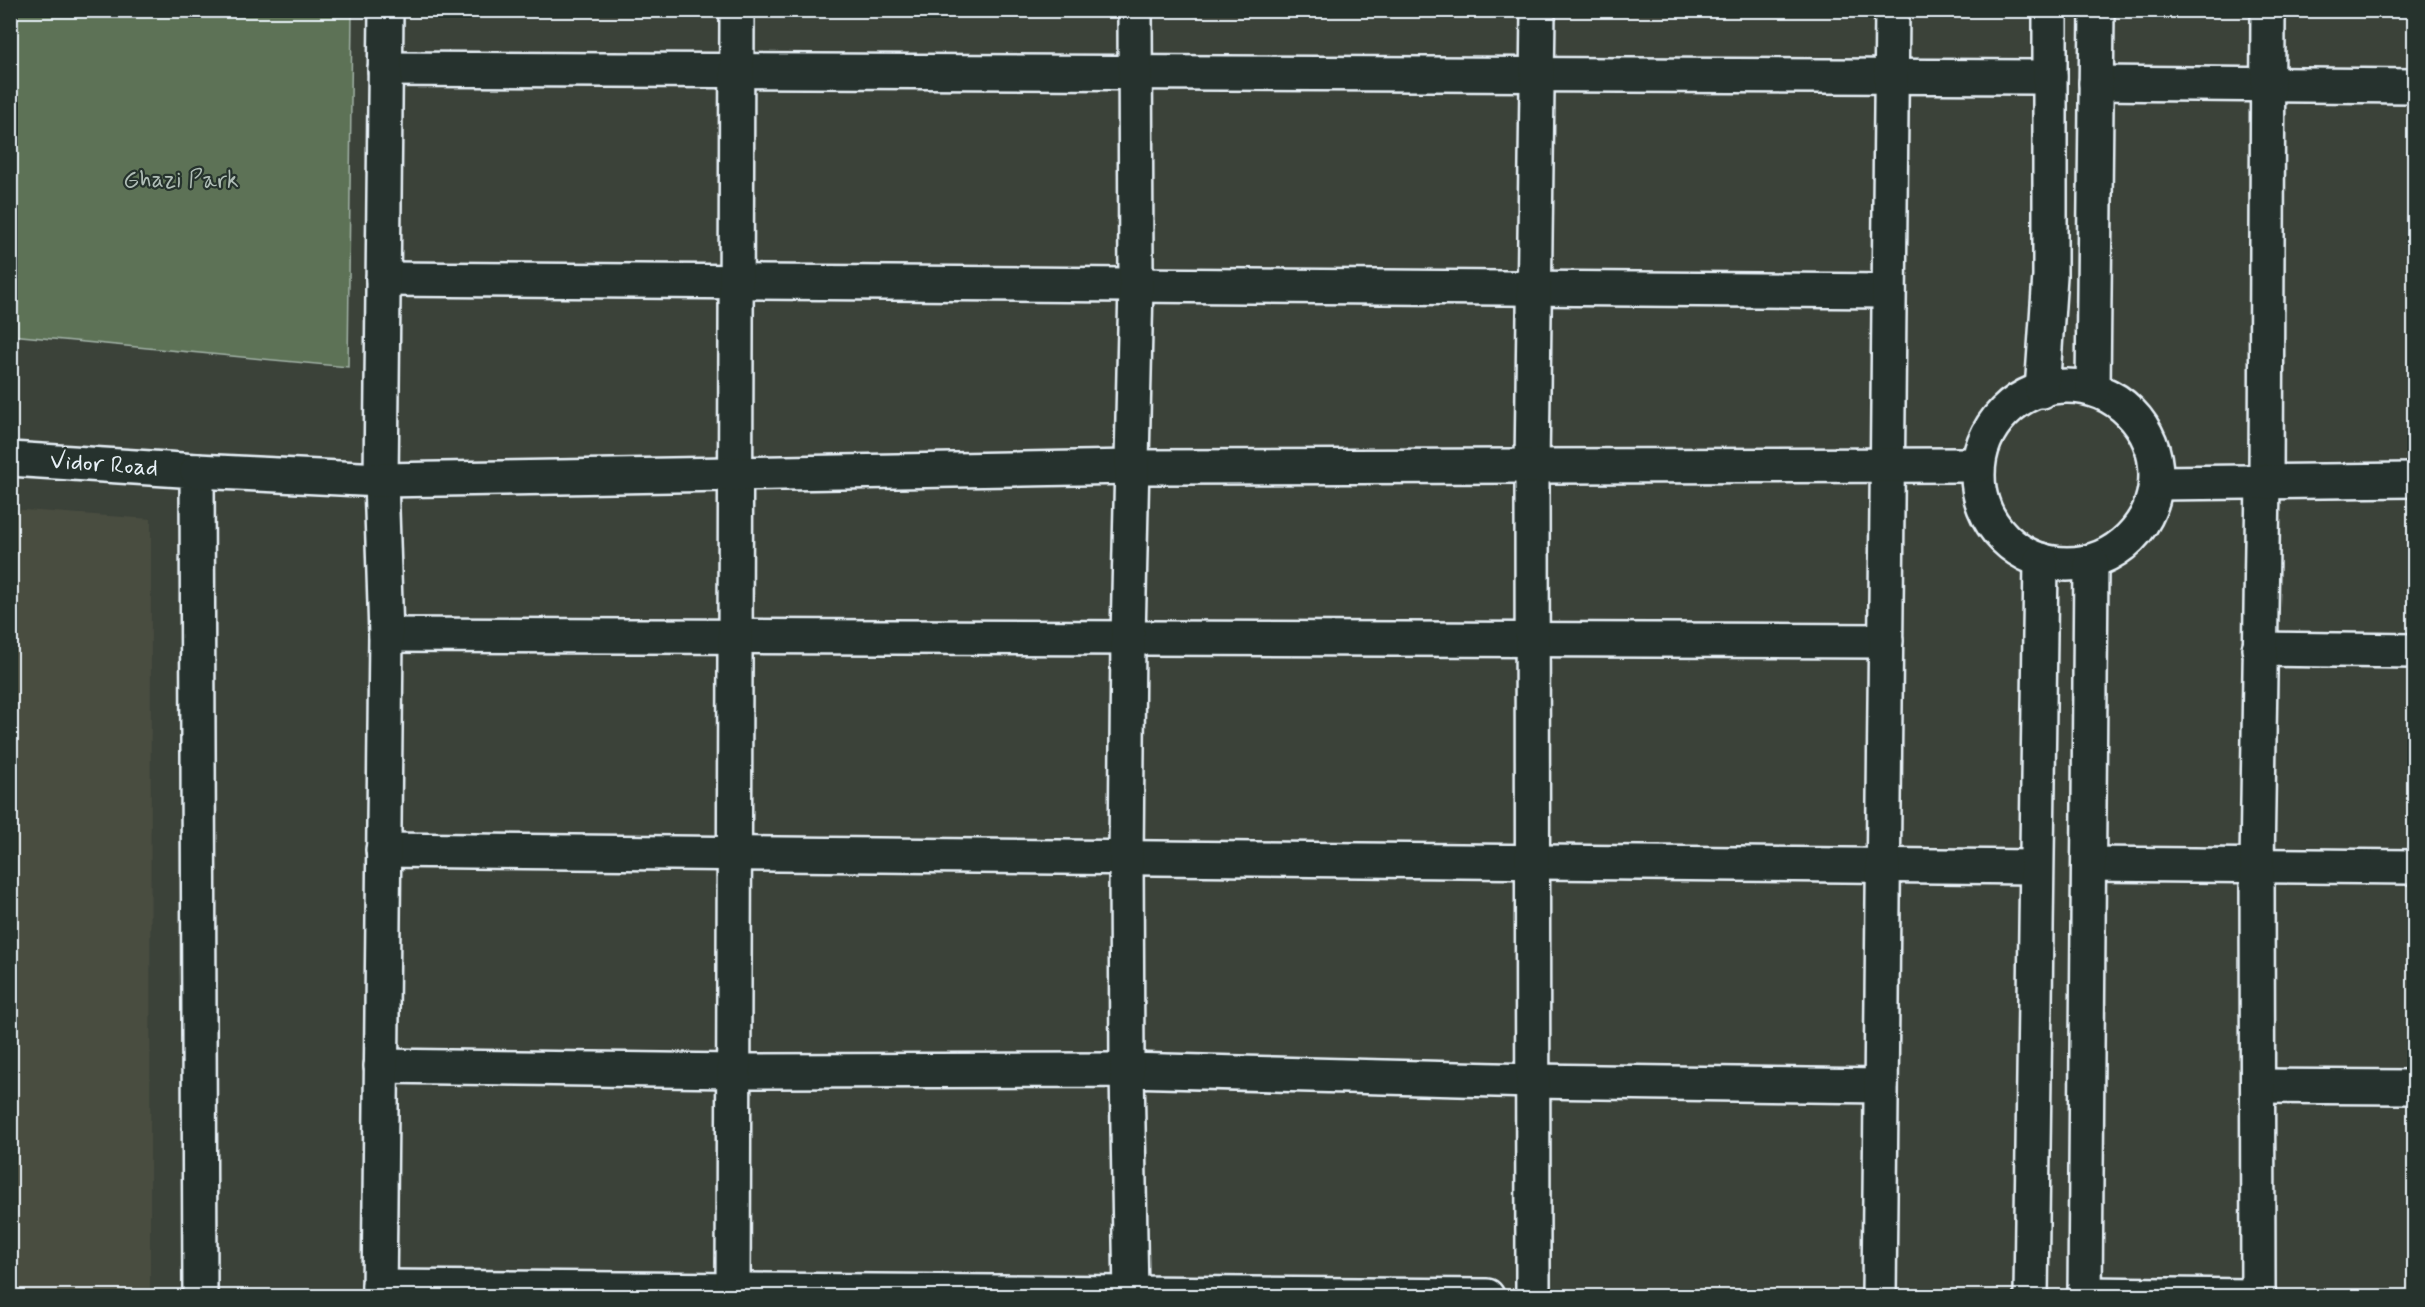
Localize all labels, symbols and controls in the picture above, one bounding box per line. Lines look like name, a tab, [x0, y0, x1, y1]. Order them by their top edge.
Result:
park label: Ghazi Park	[123, 165, 239, 196]
street label: Vidor Road	[49, 446, 159, 484]

